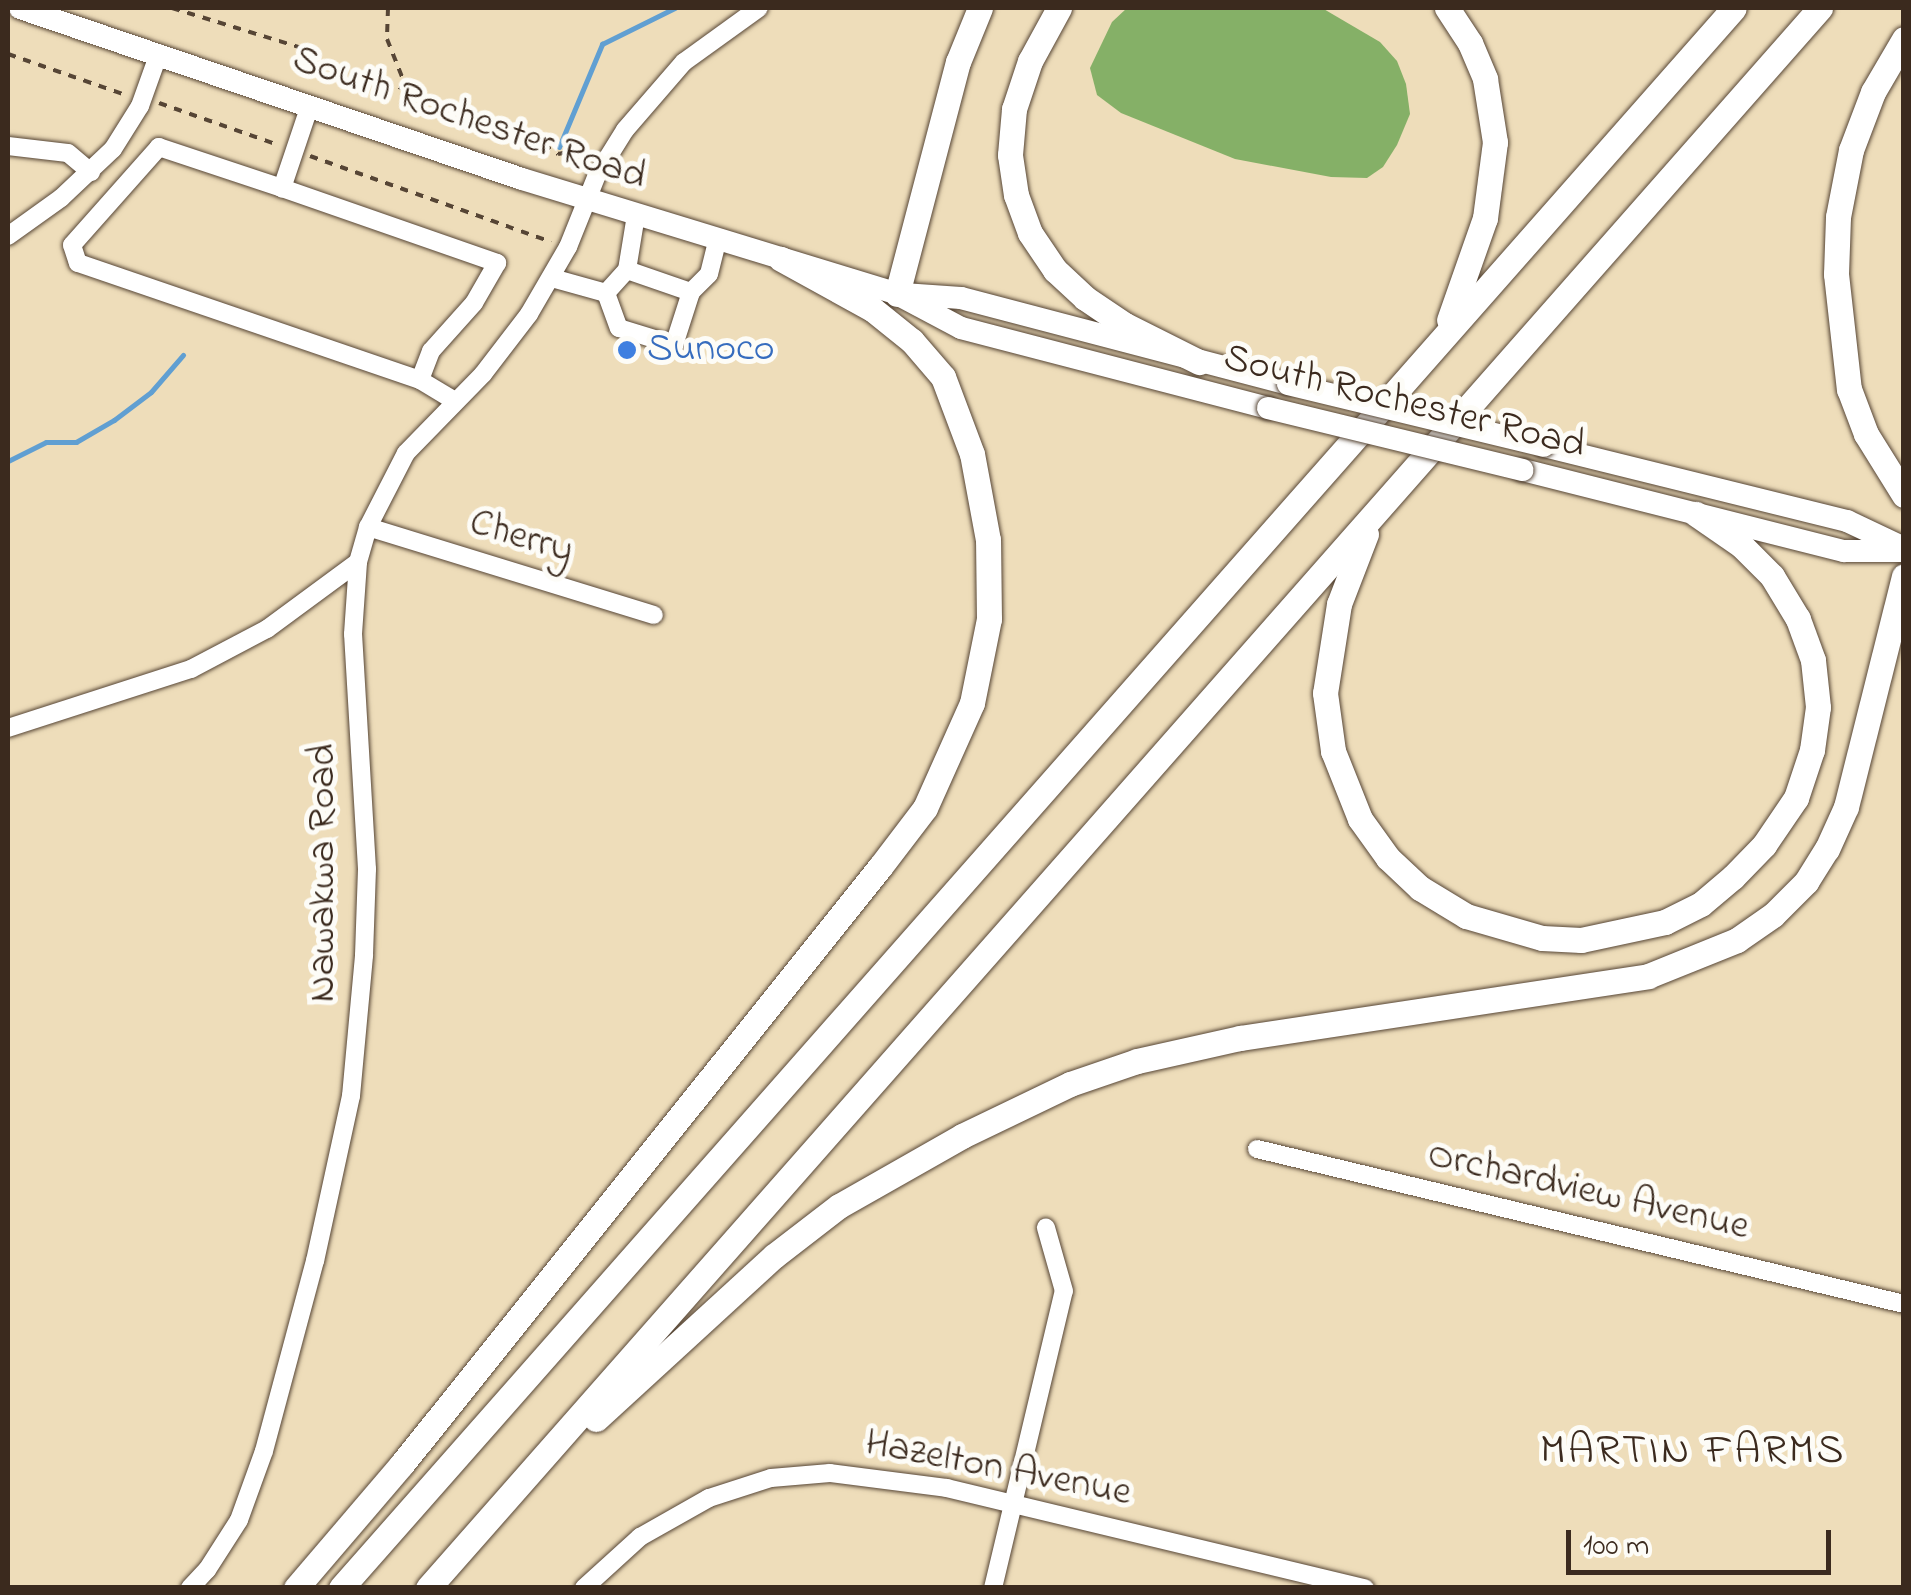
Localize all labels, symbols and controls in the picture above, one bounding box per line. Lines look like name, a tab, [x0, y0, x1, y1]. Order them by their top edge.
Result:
street label: South Rochester Road	[286, 36, 652, 202]
place label: Sunoco	[647, 326, 775, 374]
street label: South Rochester Road	[1218, 335, 1590, 471]
marker: Sunoco	[616, 339, 638, 361]
street label: Cherry	[463, 500, 579, 576]
street label: Nawakwa Road	[300, 744, 348, 1002]
street label: Orchardview Avenue	[1423, 1132, 1753, 1252]
street label: Hazelton Avenue	[861, 1420, 1135, 1518]
district label: MARTIN FARMS	[1540, 1427, 1846, 1477]
scale bar	[1571, 1510, 1836, 1572]
text: 100 m	[1583, 1525, 1649, 1569]

